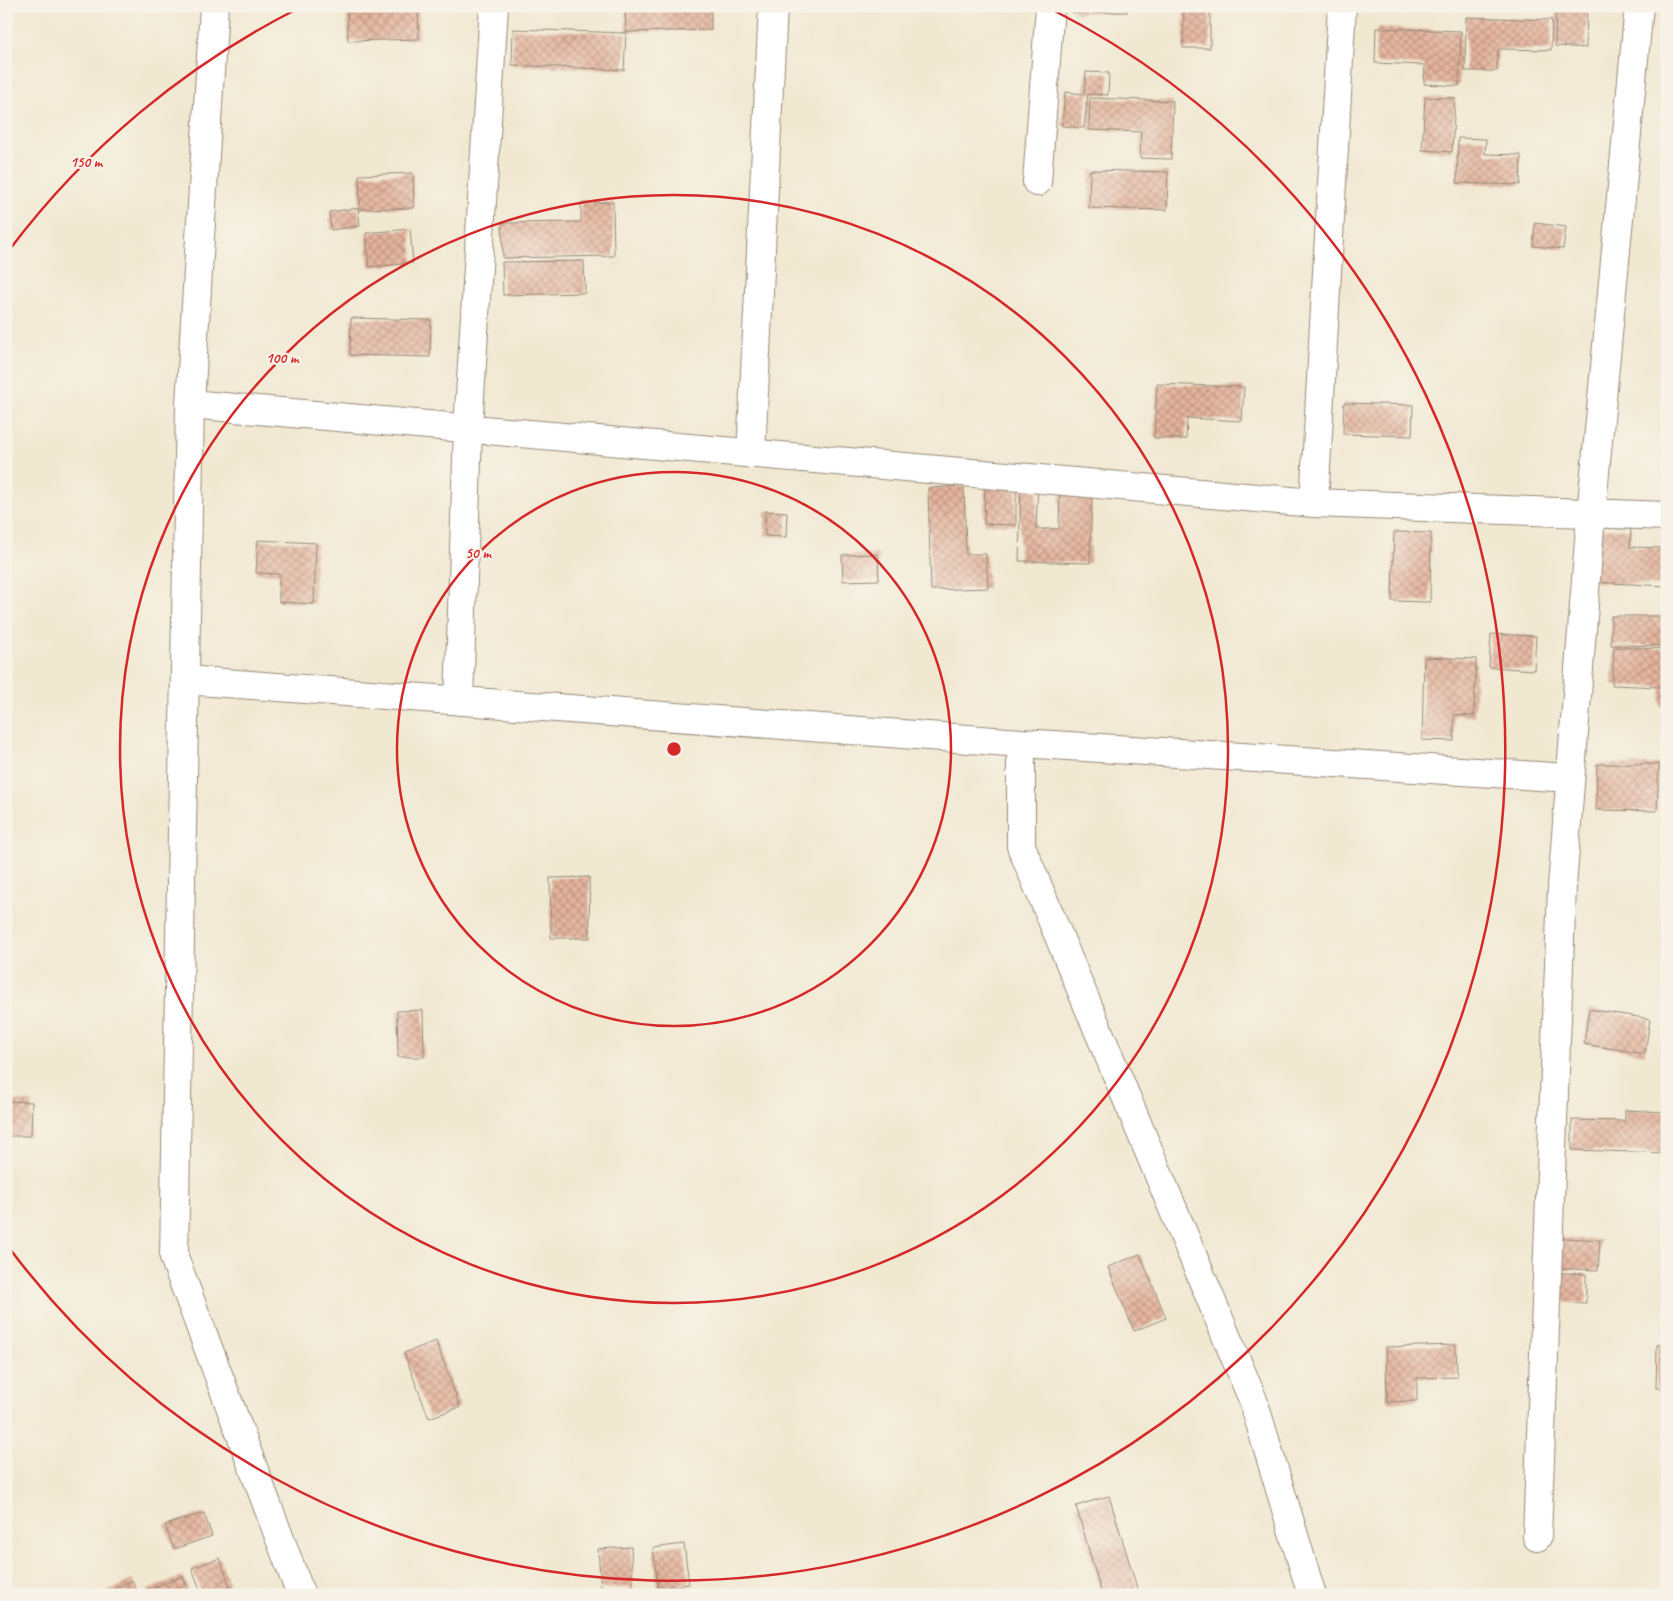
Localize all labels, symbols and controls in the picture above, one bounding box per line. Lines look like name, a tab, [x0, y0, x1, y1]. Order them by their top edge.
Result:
text: 150 m	[70, 153, 104, 172]
text: 100 m	[266, 349, 300, 368]
text: 50 m	[465, 544, 492, 563]
centre of rings	[665, 740, 683, 758]

